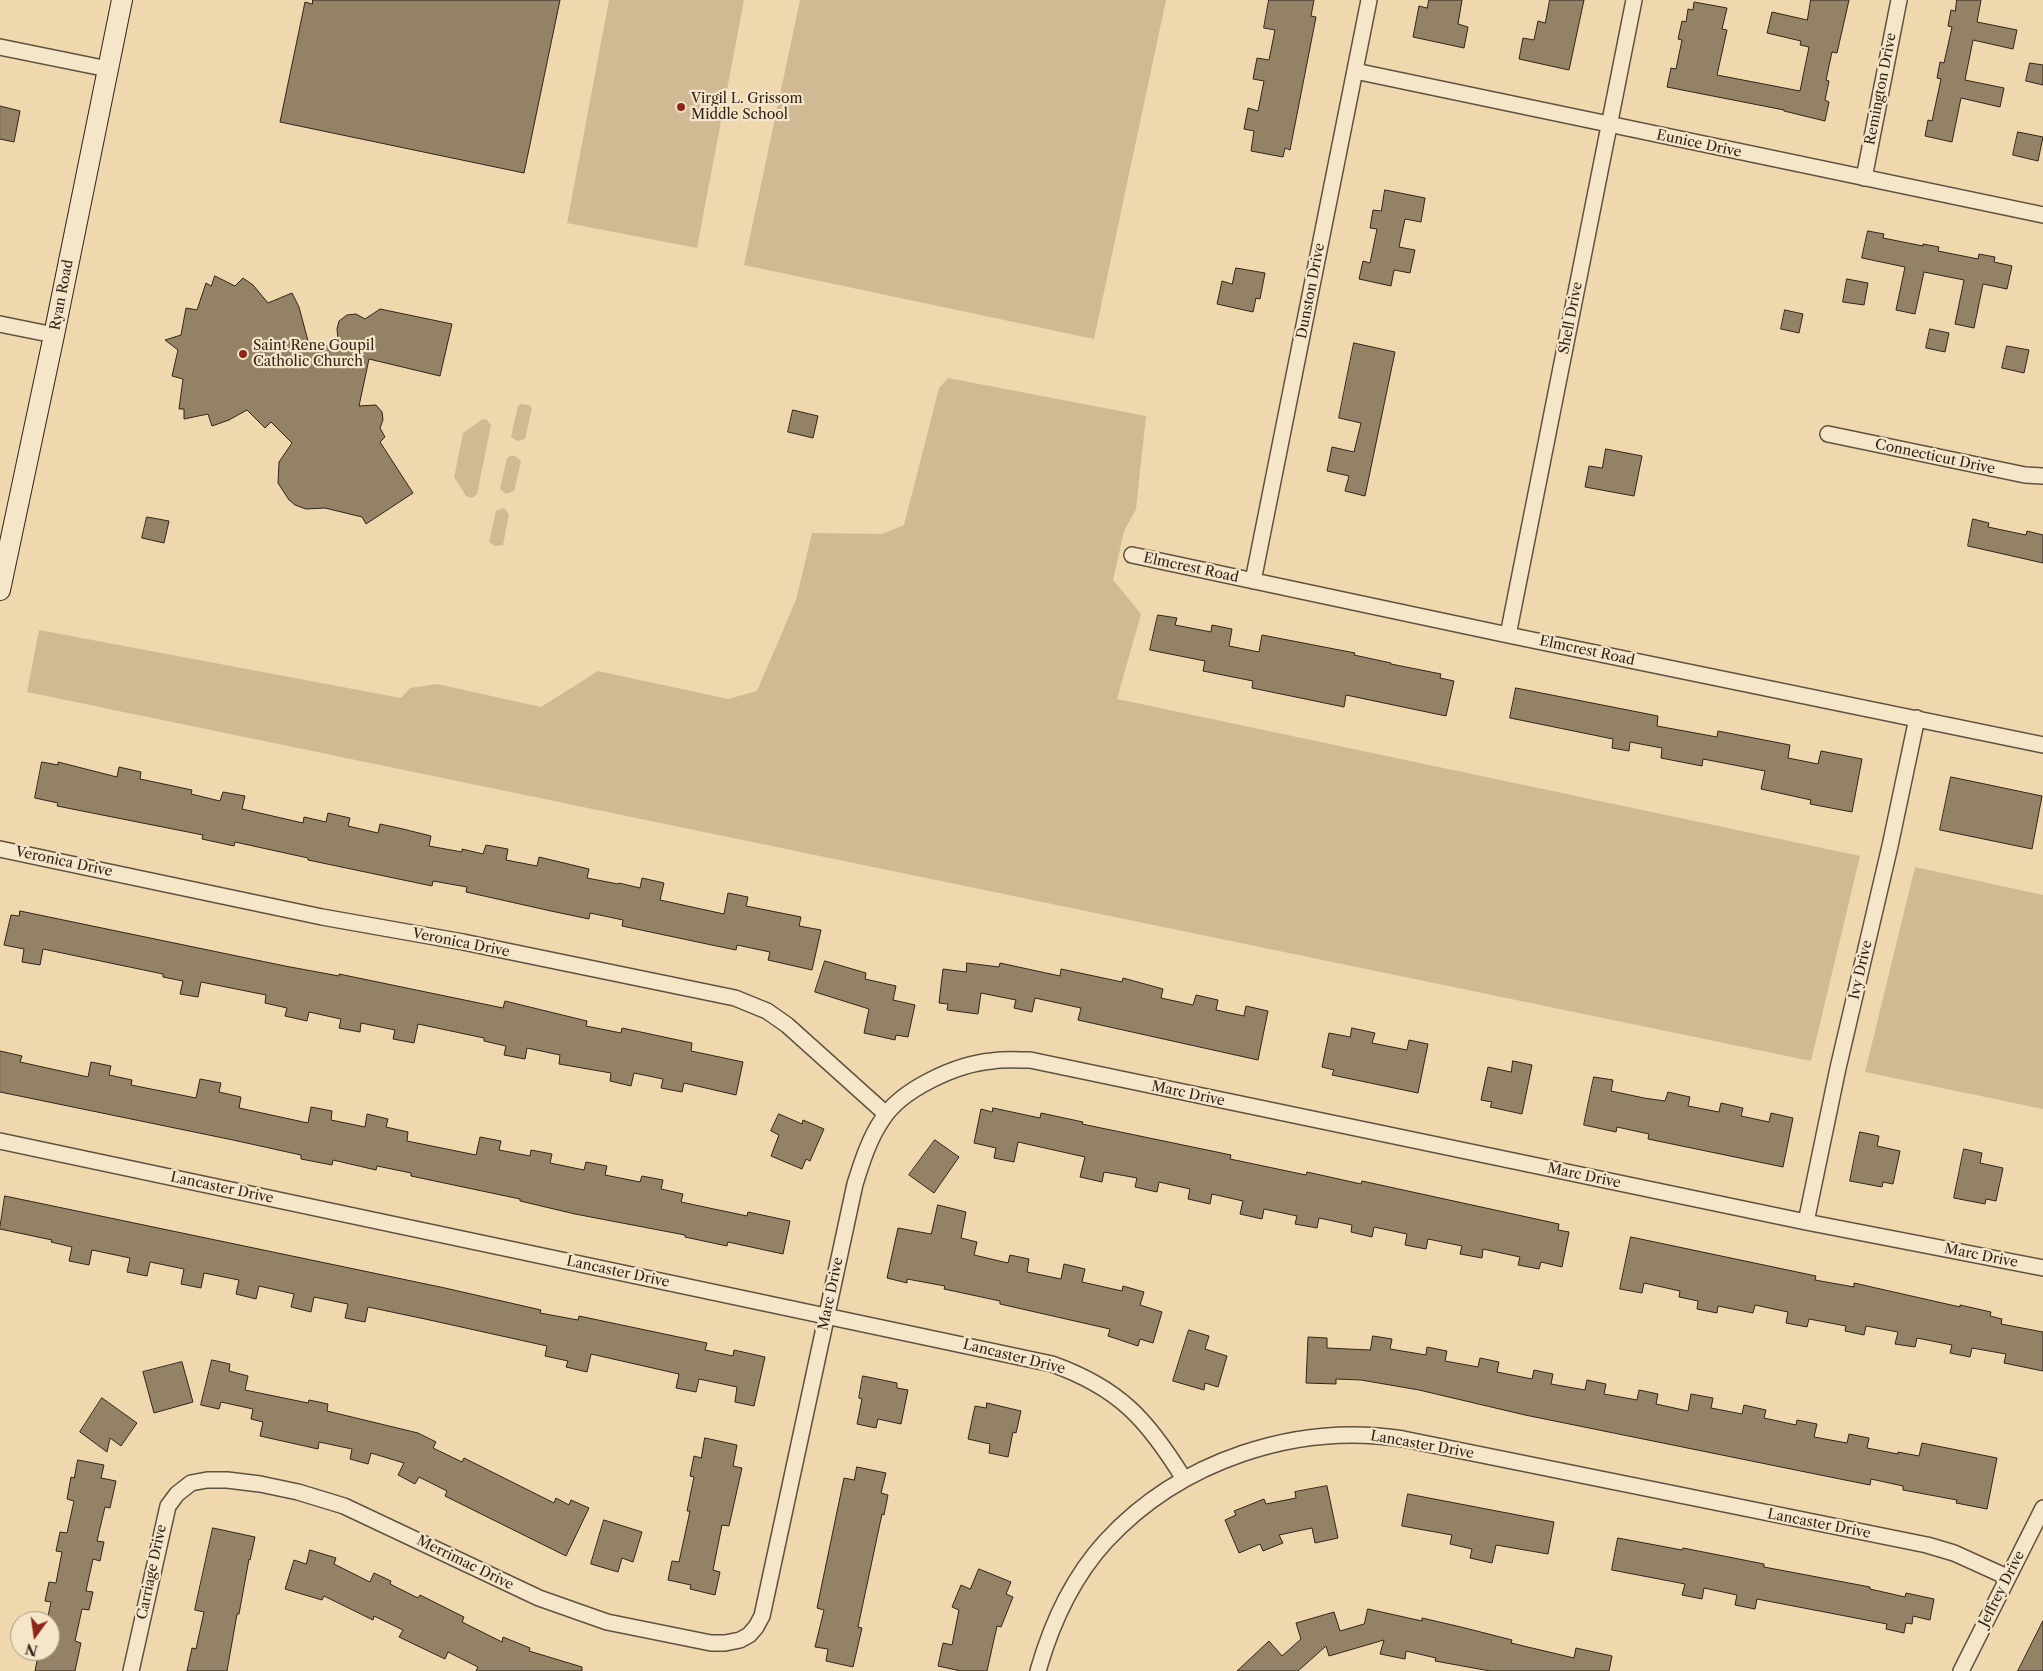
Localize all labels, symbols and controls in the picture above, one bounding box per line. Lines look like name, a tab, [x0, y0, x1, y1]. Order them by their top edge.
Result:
street label: Remington Drive	[1862, 32, 1900, 146]
place label: Virgil L. Grissom Middle School	[691, 91, 803, 124]
marker: Virgil L. Grissom Middle School	[675, 101, 687, 113]
street label: Eunice Drive	[1655, 127, 1743, 161]
street label: Dunston Drive	[1293, 242, 1329, 340]
street label: Ryan Road	[47, 258, 77, 332]
street label: Shell Drive	[1556, 280, 1586, 356]
place label: Saint Rene Goupil Catholic Church	[253, 338, 374, 371]
marker: Saint Rene Goupil Catholic Church	[237, 348, 249, 360]
street label: Connecticut Drive	[1873, 436, 1997, 478]
street label: Elmcrest Road	[1142, 550, 1240, 586]
street label: Elmcrest Road	[1538, 633, 1636, 669]
street label: Veronica Drive	[14, 844, 114, 880]
street label: Veronica Drive	[411, 925, 511, 961]
street label: Ivy Drive	[1846, 939, 1876, 1001]
street label: Marc Drive	[1150, 1078, 1226, 1110]
street label: Marc Drive	[1546, 1160, 1622, 1192]
street label: Lancaster Drive	[169, 1169, 275, 1207]
street label: Marc Drive	[1943, 1241, 2019, 1271]
street label: Lancaster Drive	[565, 1253, 671, 1291]
street label: Marc Drive	[815, 1256, 847, 1332]
street label: Lancaster Drive	[961, 1336, 1067, 1378]
street label: Lancaster Drive	[1369, 1428, 1475, 1462]
street label: Lancaster Drive	[1766, 1506, 1872, 1542]
street label: Carriage Drive	[134, 1523, 170, 1621]
street label: Merrimac Drive	[414, 1532, 516, 1594]
street label: Jeffrey Drive	[1976, 1548, 2028, 1630]
north arrow	[10, 1611, 60, 1661]
text: N	[24, 1639, 40, 1660]

